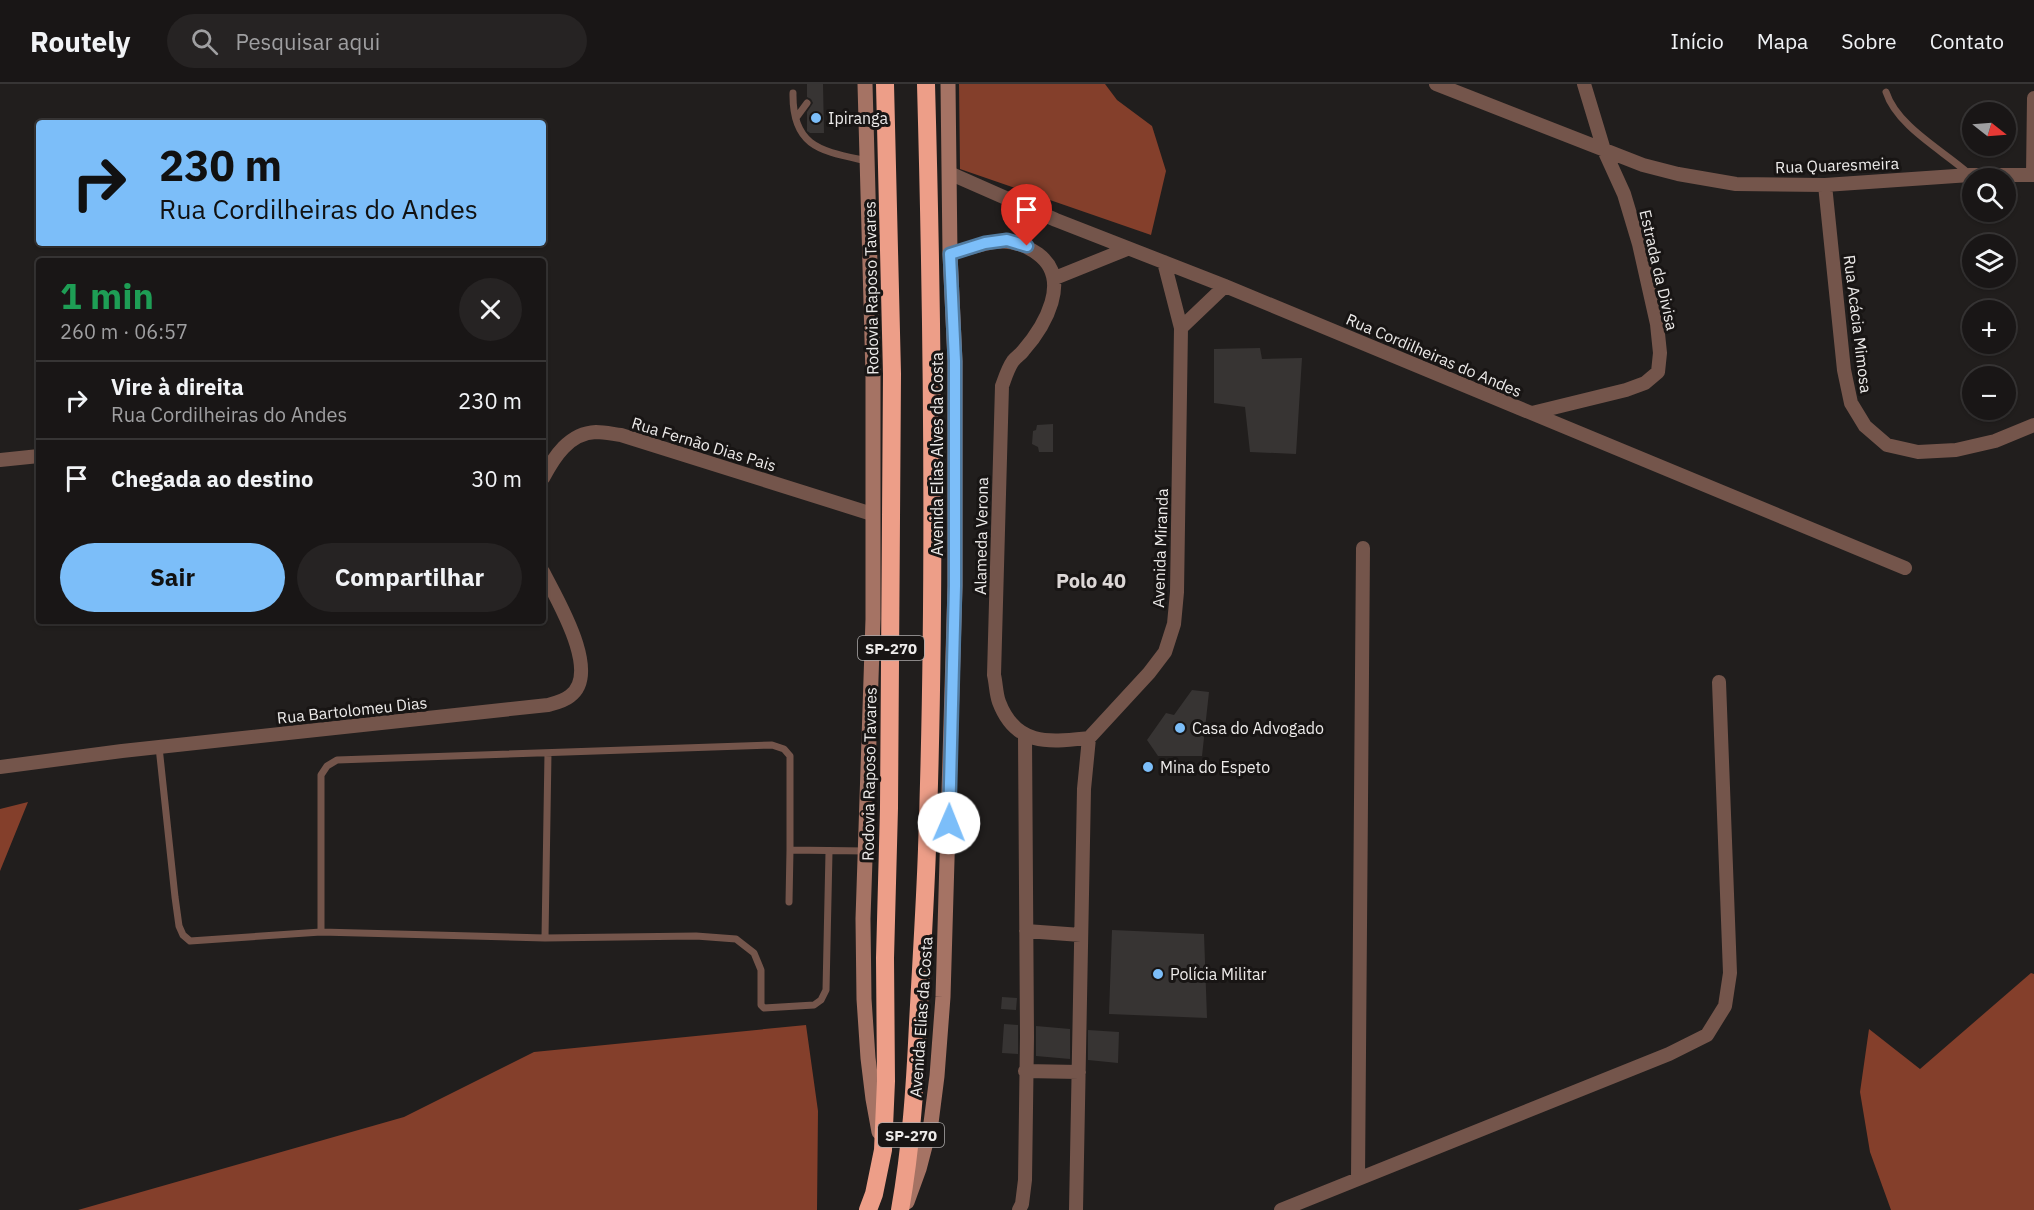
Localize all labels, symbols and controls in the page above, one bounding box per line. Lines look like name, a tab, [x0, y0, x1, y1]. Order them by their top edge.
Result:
search box	[167, 14, 587, 68]
text: Routely	[30, 23, 131, 60]
icon: search	[188, 25, 221, 58]
text: Pesquisar aqui	[236, 27, 380, 56]
text: Início	[1671, 27, 1724, 55]
text: Mapa	[1757, 27, 1808, 55]
text: Sobre	[1841, 27, 1897, 55]
text: Contato	[1930, 27, 2004, 55]
north arrow	[1962, 102, 2016, 156]
map controls	[1962, 102, 2016, 420]
place label: Ipiranga	[828, 108, 889, 128]
marker: Ipiranga	[809, 111, 823, 125]
text: 230 m	[159, 138, 282, 193]
icon: right	[60, 144, 138, 222]
street label: Rua Quaresmeira	[1775, 153, 1900, 177]
button: search	[1962, 168, 2016, 222]
pin	[1001, 184, 1052, 246]
text: Rua Cordilheiras do Andes	[159, 191, 478, 226]
icon: arrive	[1010, 193, 1043, 226]
street label: Rodovia Raposo Tavares	[859, 201, 883, 375]
street label: Estrada da Divisa	[1635, 208, 1683, 333]
button: layers	[1962, 234, 2016, 288]
street label: Rua Acácia Mimosa	[1840, 254, 1876, 395]
text: 1 min	[60, 272, 154, 319]
button: close	[459, 278, 522, 341]
button: +	[1962, 300, 2016, 354]
street label: Rua Cordilheiras do Andes	[1343, 309, 1525, 401]
text: 260 m · 06:57	[60, 318, 188, 345]
street label: Avenida Elias Alves da Costa	[927, 352, 947, 556]
button: −	[1962, 366, 2016, 420]
text: Vire à direita	[111, 372, 244, 401]
icon: right	[60, 384, 93, 417]
text: 230 m	[458, 386, 522, 415]
text: Rua Cordilheiras do Andes	[111, 401, 347, 428]
street label: Rua Fernão Dias Pais	[629, 413, 779, 475]
icon: arrive	[60, 462, 93, 495]
text: Chegada ao destino	[111, 464, 314, 493]
text: 30 m	[471, 464, 522, 493]
street label: Alameda Verona	[970, 476, 992, 595]
street label: Avenida Miranda	[1148, 488, 1172, 608]
button: Sair	[60, 543, 285, 612]
button: Compartilhar	[297, 543, 522, 612]
district label: Polo 40	[1056, 567, 1126, 594]
road number: SP-270	[858, 636, 924, 660]
street label: Rodovia Raposo Tavares	[857, 687, 881, 861]
street label: Rua Bartolomeu Dias	[276, 692, 428, 728]
place label: Casa do Advogado	[1192, 718, 1324, 738]
marker: Casa do Advogado	[1173, 721, 1187, 735]
place label: Mina do Espeto	[1160, 757, 1270, 777]
marker: Mina do Espeto	[1141, 760, 1155, 774]
position arrow	[917, 791, 981, 855]
street label: Avenida Elias da Costa	[905, 935, 937, 1098]
place label: Polícia Militar	[1170, 964, 1267, 984]
marker: Polícia Militar	[1151, 967, 1165, 981]
road number: SP-270	[878, 1123, 944, 1147]

